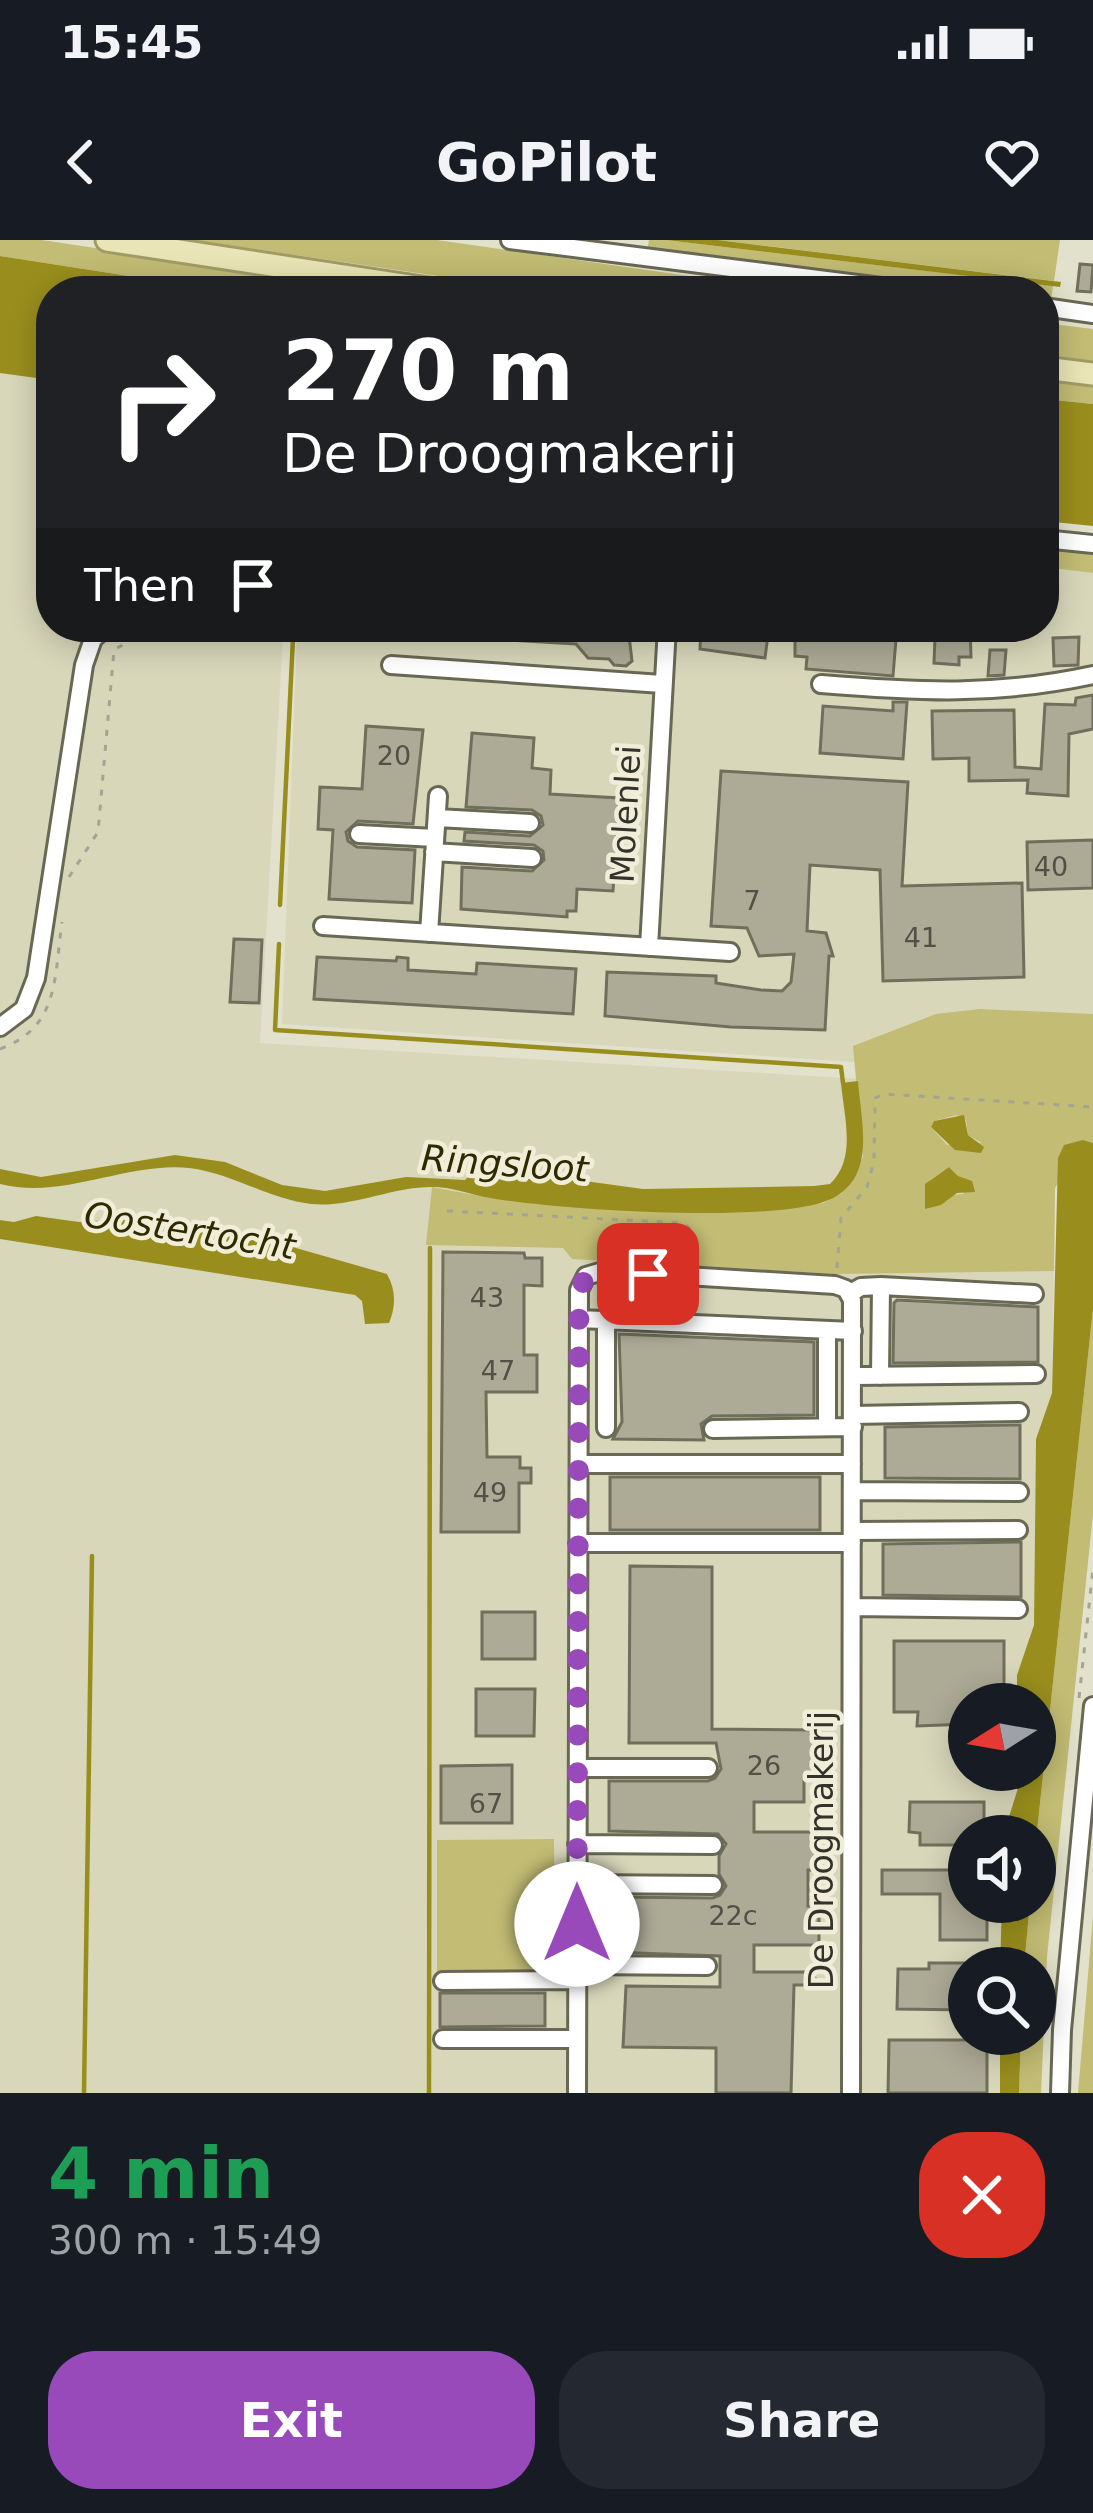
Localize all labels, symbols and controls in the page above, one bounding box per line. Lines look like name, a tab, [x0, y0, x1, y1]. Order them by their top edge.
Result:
text: 15:45	[60, 16, 203, 69]
icon: back	[48, 129, 114, 195]
icon: heart	[979, 129, 1045, 195]
text: GoPilot	[436, 131, 657, 194]
text: 270 m	[282, 322, 574, 420]
icon: right	[84, 324, 240, 480]
text: De Droogmakerij	[282, 422, 737, 485]
icon: arrive	[220, 552, 286, 618]
text: Then	[84, 559, 196, 612]
house number: 20	[377, 740, 411, 771]
street label: Molenlei	[602, 744, 649, 884]
house number: 40	[1034, 851, 1068, 882]
house number: 7	[743, 885, 761, 916]
house number: 41	[904, 922, 938, 953]
water label: Ringsloot	[420, 1137, 592, 1190]
water label: Oostertocht	[82, 1194, 300, 1268]
pin	[597, 1223, 699, 1325]
icon: arrive	[615, 1241, 681, 1307]
house number: 43	[470, 1282, 504, 1313]
house number: 47	[481, 1355, 515, 1386]
house number: 49	[473, 1477, 507, 1508]
north arrow	[948, 1683, 1056, 1791]
map controls	[948, 1683, 1056, 2055]
street label: De Droogmakerij	[802, 1711, 841, 1989]
house number: 26	[747, 1750, 781, 1781]
house number: 67	[469, 1788, 503, 1819]
button: sound	[948, 1815, 1056, 1923]
position arrow	[514, 1861, 640, 1987]
house number: 22c	[708, 1900, 758, 1931]
button: search	[948, 1947, 1056, 2055]
text: 4 min	[48, 2131, 274, 2215]
button: close	[919, 2132, 1045, 2258]
text: 300 m · 15:49	[48, 2218, 322, 2263]
button: Exit	[48, 2351, 535, 2489]
button: Share	[559, 2351, 1045, 2489]

